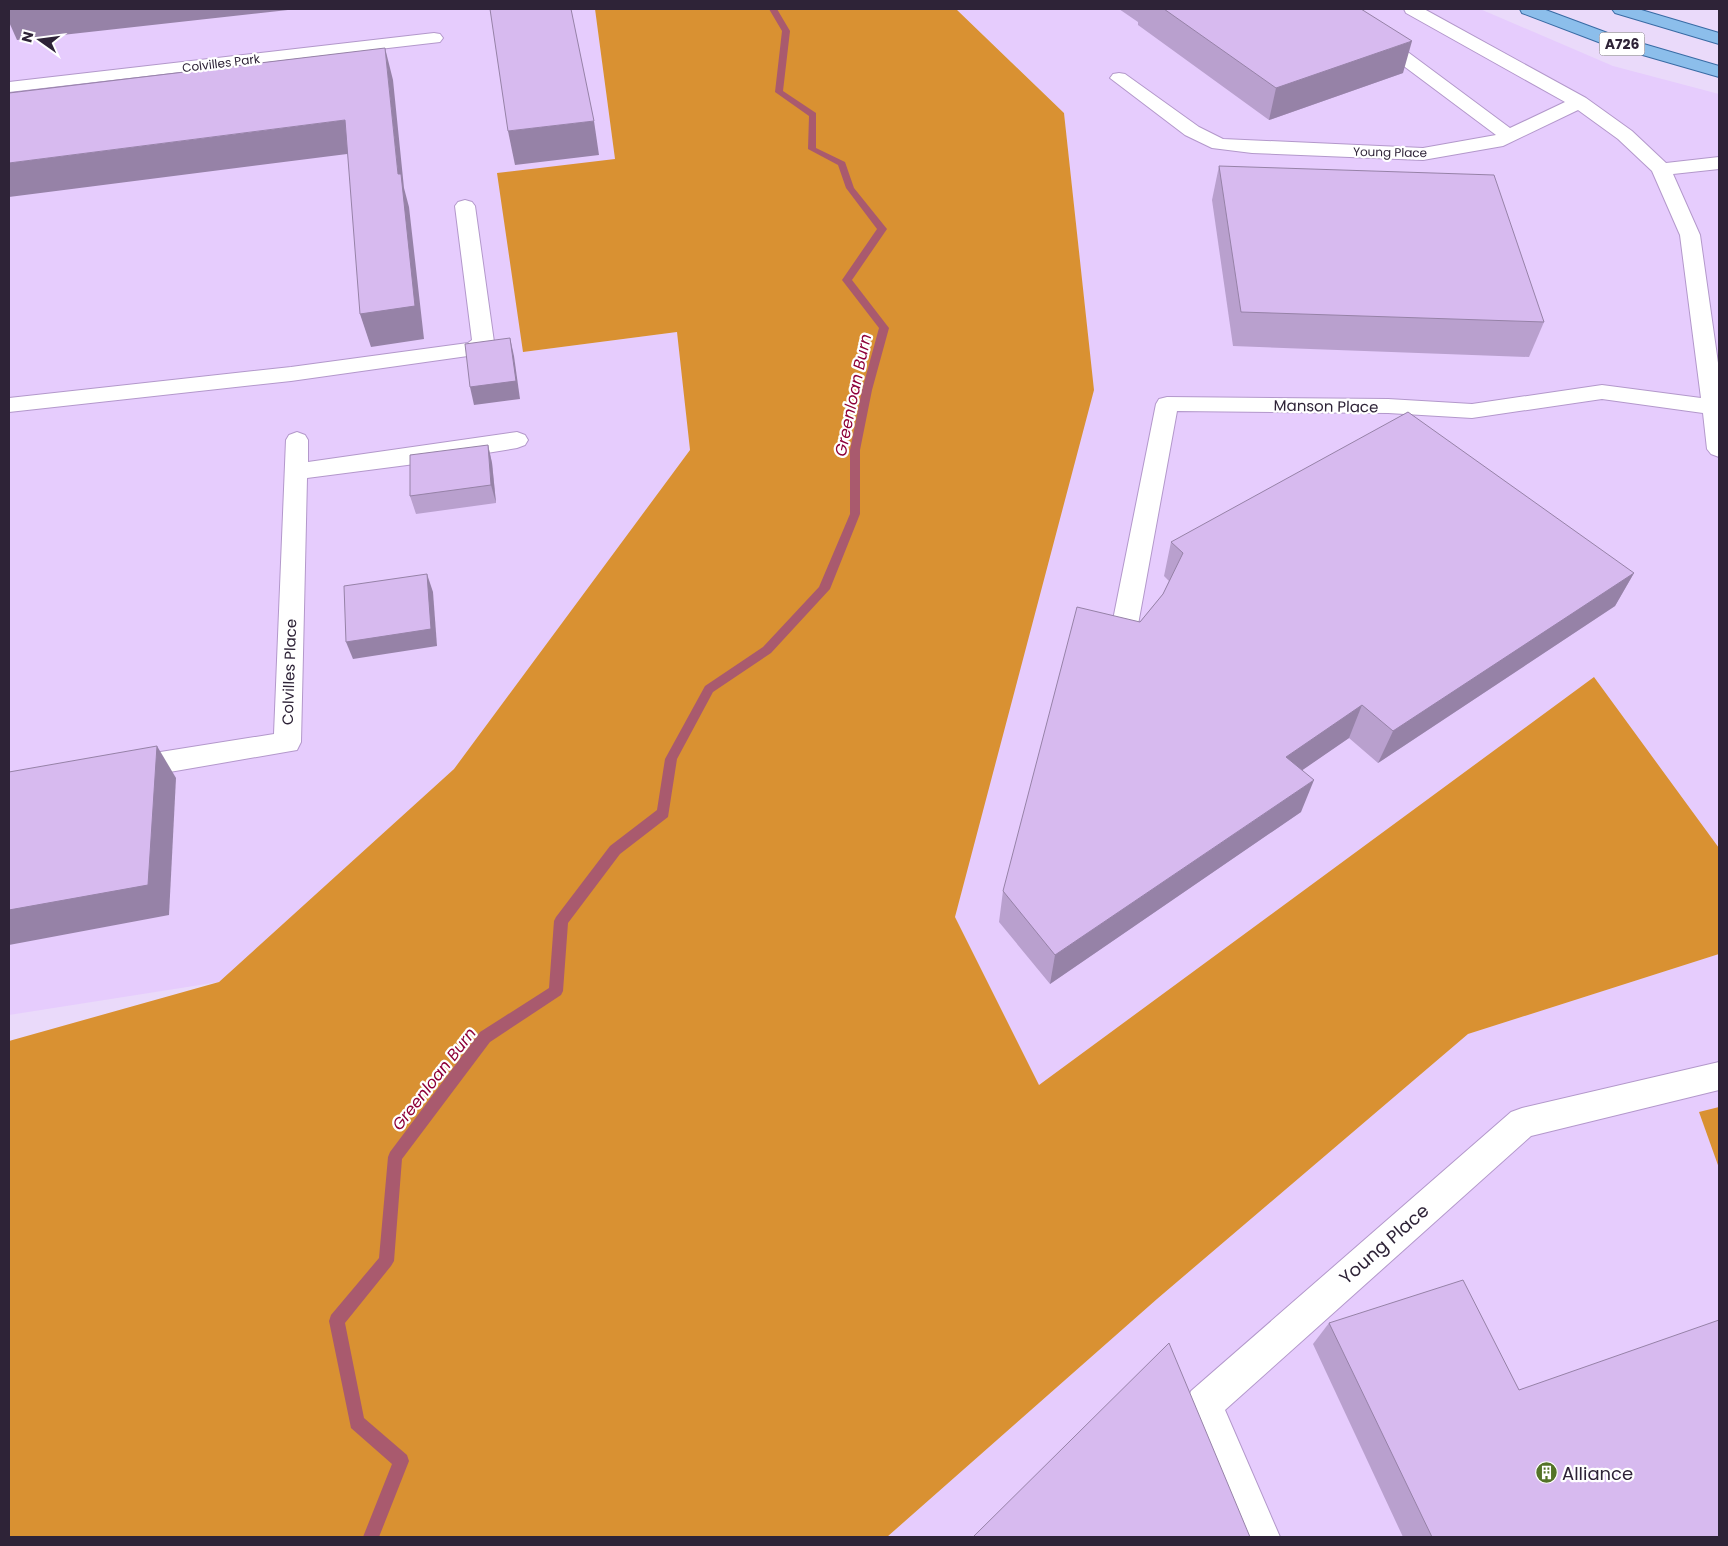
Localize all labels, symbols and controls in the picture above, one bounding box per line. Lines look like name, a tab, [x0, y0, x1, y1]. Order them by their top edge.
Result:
north arrow	[15, 15, 65, 65]
text: N	[16, 29, 38, 44]
road number: A726	[1600, 33, 1644, 56]
street label: Colvilles Park	[181, 50, 262, 76]
street label: Young Place	[1353, 143, 1427, 161]
water label: Greenloan Burn	[829, 332, 877, 458]
street label: Manson Place	[1274, 395, 1378, 417]
street label: Colvilles Place	[277, 618, 301, 726]
water label: Greenloan Burn	[387, 1023, 481, 1135]
street label: Young Place	[1334, 1198, 1434, 1290]
building icon: Alliance	[1534, 1461, 1558, 1485]
place label: Alliance	[1562, 1461, 1633, 1486]

